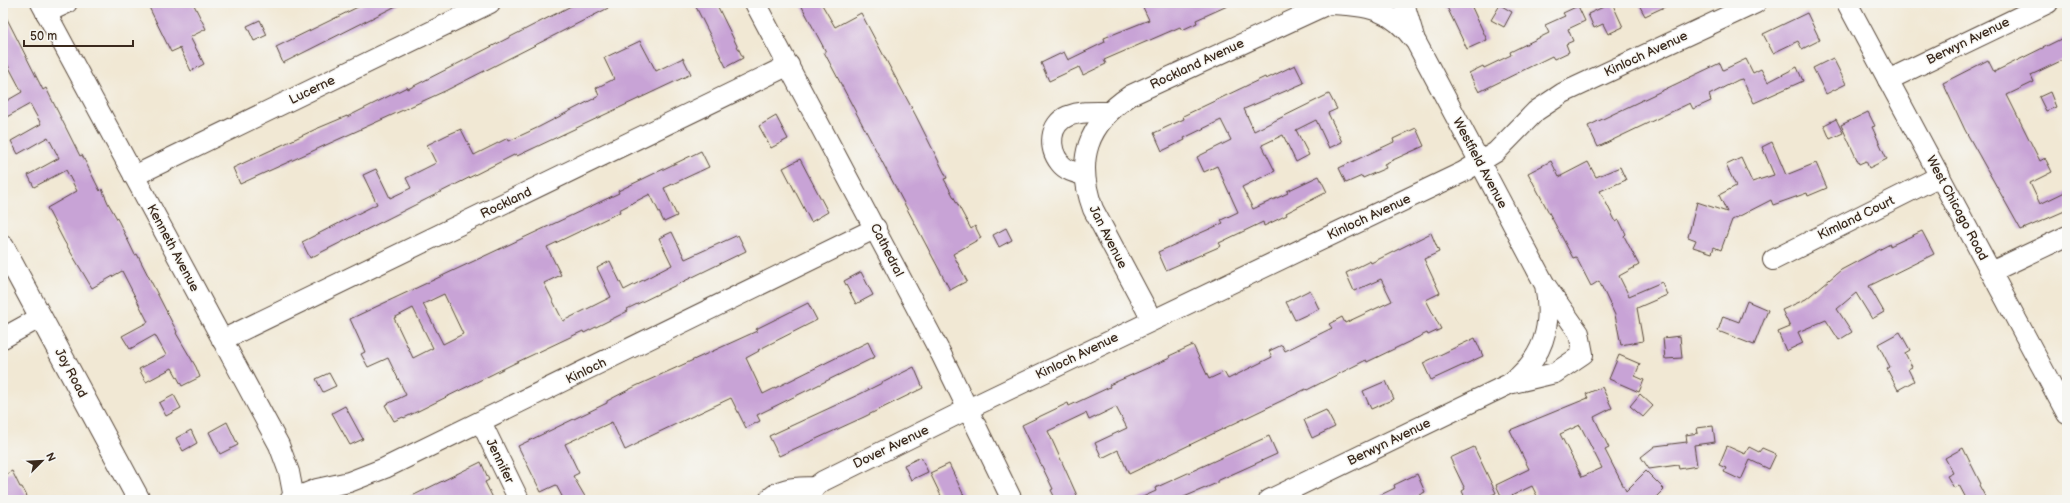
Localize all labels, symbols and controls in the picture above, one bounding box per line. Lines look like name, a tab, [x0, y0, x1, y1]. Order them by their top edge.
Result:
street label: Berwyn Avenue	[1924, 14, 2013, 68]
scale bar	[24, 22, 133, 48]
street label: Kinloch Avenue	[1602, 28, 1691, 80]
text: 50 m	[30, 29, 57, 44]
street label: Rockland Avenue	[1147, 35, 1247, 93]
street label: Lucerne	[286, 72, 338, 108]
street label: Westfield Avenue	[1449, 115, 1511, 211]
street label: West Chicago Road	[1923, 153, 1991, 263]
street label: Rockland	[478, 184, 534, 222]
street label: Kinloch Avenue	[1325, 191, 1414, 243]
street label: Kimland Court	[1815, 193, 1897, 243]
street label: Kenneth Avenue	[143, 202, 203, 295]
street label: Jan Avenue	[1085, 203, 1131, 271]
street label: Cathedral	[867, 221, 907, 279]
street label: Kinloch Avenue	[1033, 329, 1121, 383]
street label: Joy Road	[51, 346, 91, 400]
street label: Kinloch	[563, 354, 609, 388]
street label: Berwyn Avenue	[1345, 415, 1434, 469]
street label: Dover Avenue	[851, 422, 932, 472]
street label: Jennifer	[482, 436, 518, 486]
north arrow	[22, 441, 62, 481]
text: N	[43, 451, 58, 464]

